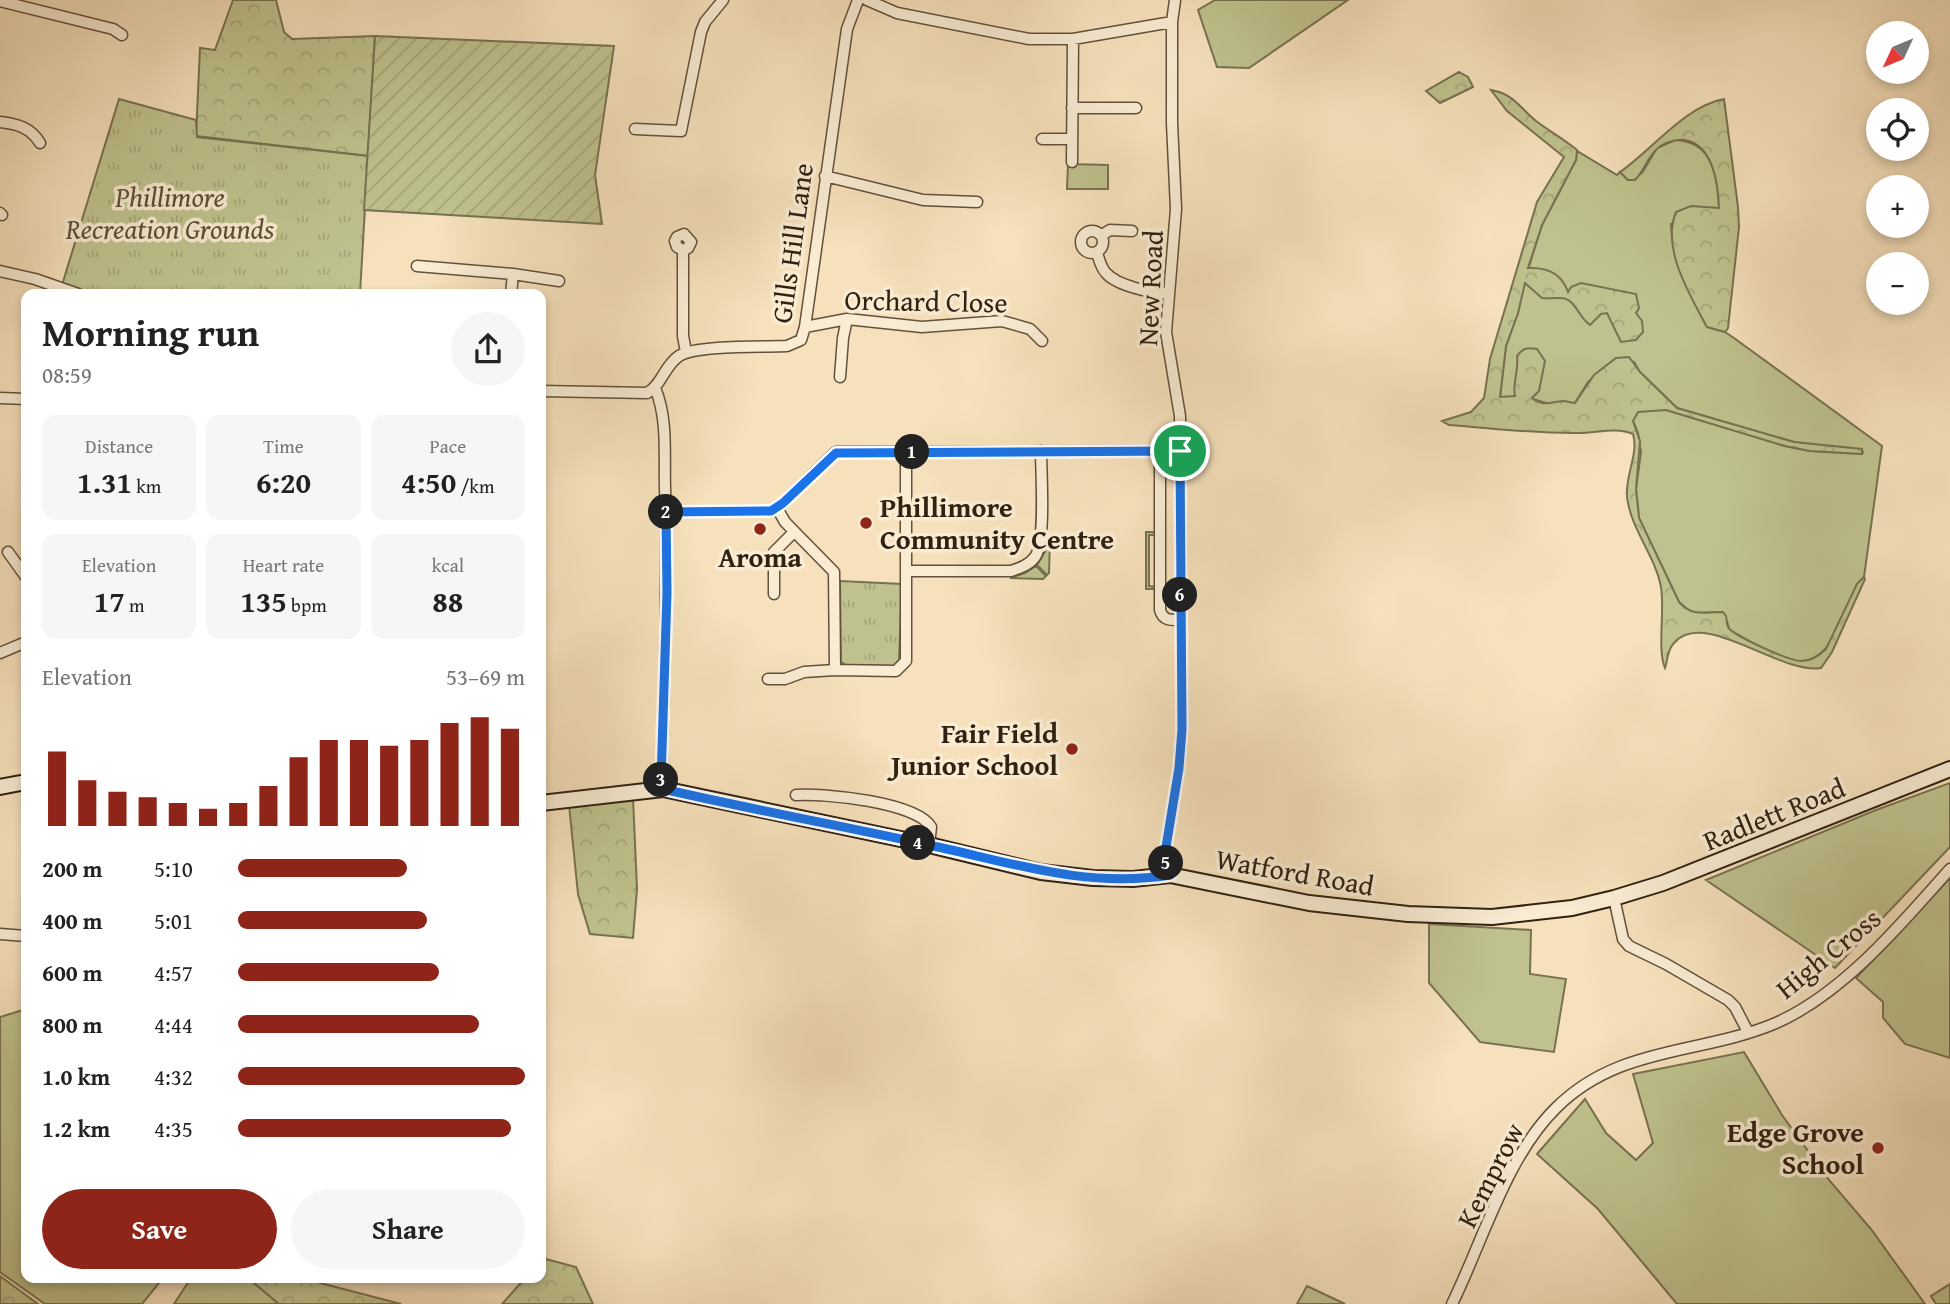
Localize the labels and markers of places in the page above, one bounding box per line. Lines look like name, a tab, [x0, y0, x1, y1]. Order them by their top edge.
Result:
pin	[1150, 421, 1210, 481]
pin: 1	[894, 434, 930, 470]
place label: Phillimore Community Centre	[880, 486, 1114, 559]
pin: 2	[648, 494, 684, 530]
marker: Phillimore Community Centre	[858, 515, 874, 531]
marker: Aroma	[752, 521, 768, 537]
place label: Aroma	[718, 536, 802, 577]
pin: 6	[1162, 578, 1198, 612]
place label: Fair Field Junior School	[887, 712, 1059, 785]
marker: Fair Field Junior School	[1064, 741, 1080, 757]
pin: 3	[644, 762, 678, 798]
pin: 4	[900, 826, 936, 860]
pin: 5	[1148, 846, 1184, 880]
place label: Edge Grove School	[1727, 1111, 1864, 1184]
marker: Edge Grove School	[1870, 1140, 1886, 1156]

